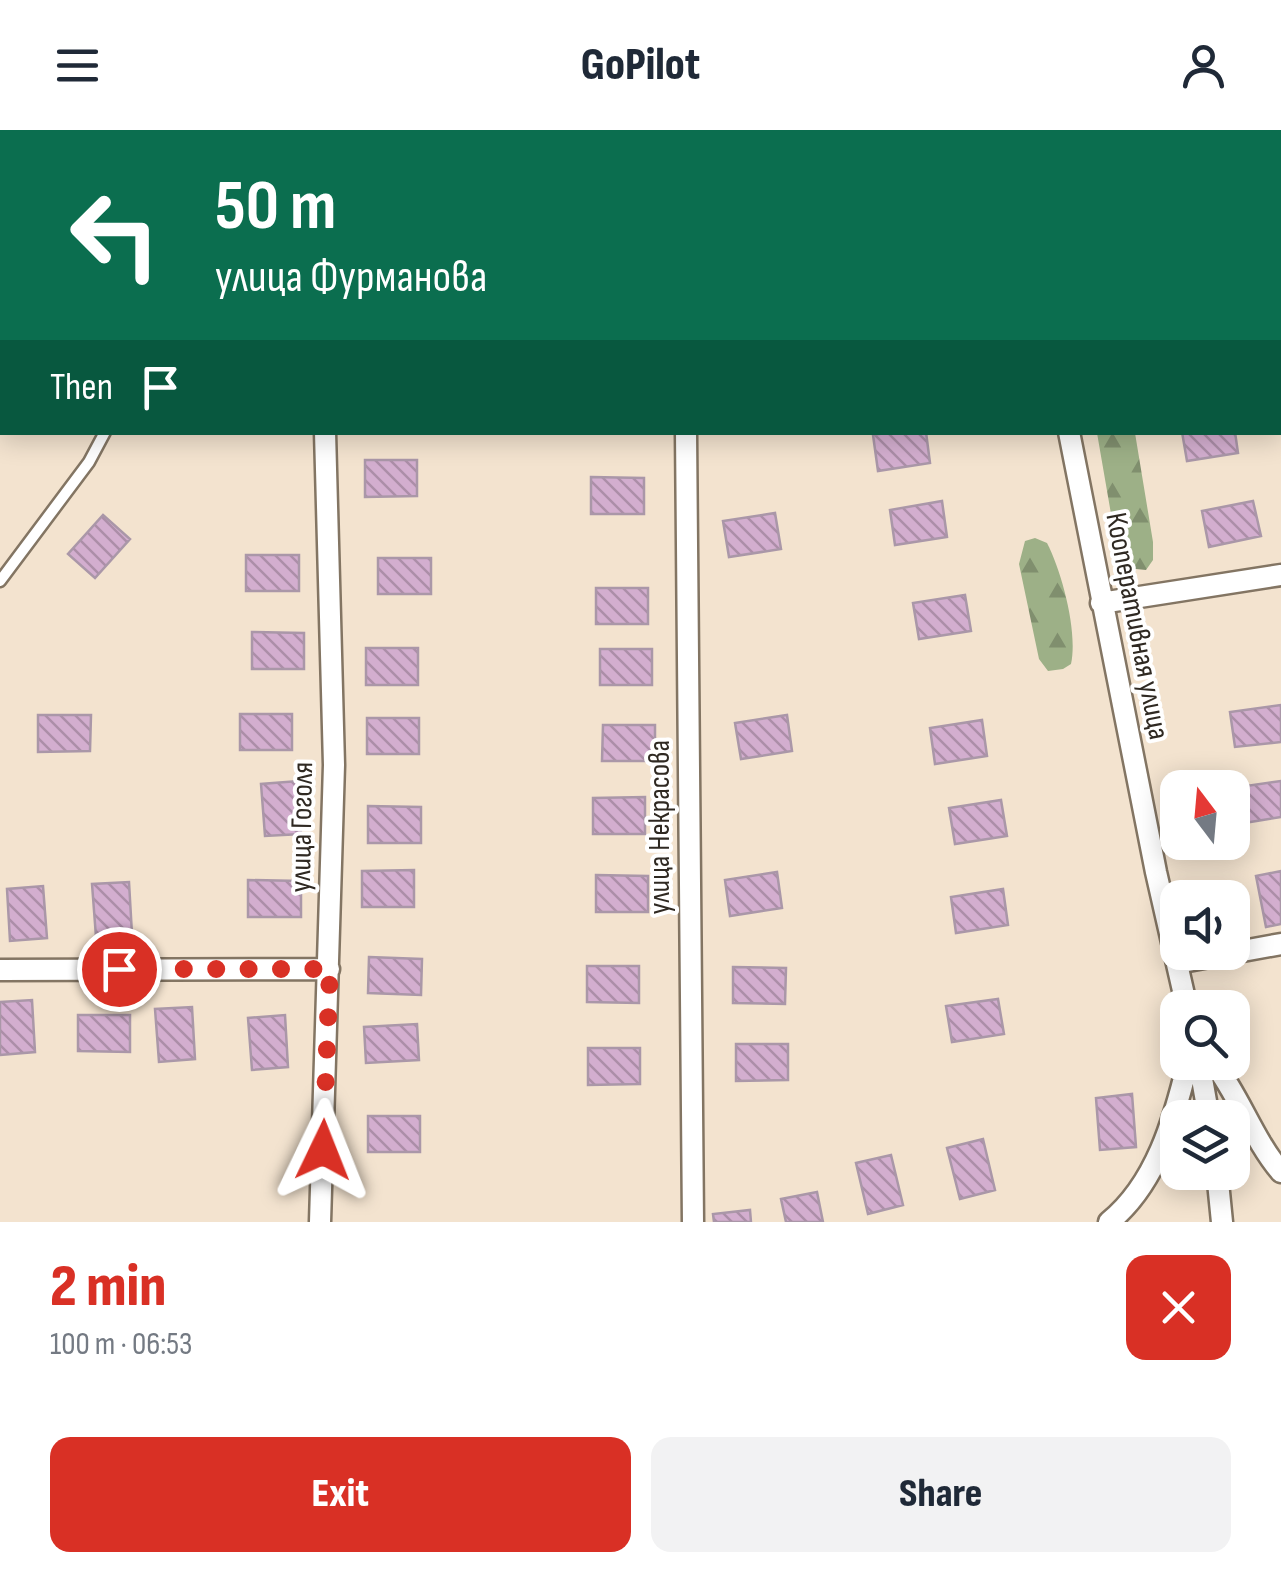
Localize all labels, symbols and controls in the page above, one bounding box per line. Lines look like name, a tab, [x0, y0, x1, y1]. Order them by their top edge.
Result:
icon: menu	[50, 38, 105, 93]
text: GoPilot	[581, 38, 700, 93]
icon: person	[1176, 38, 1231, 93]
text: 50 m	[215, 165, 336, 249]
icon: left	[50, 170, 180, 300]
text: улица Фурманова	[215, 250, 487, 305]
icon: arrive	[133, 360, 188, 415]
text: Then	[50, 365, 113, 410]
street label: Кооперативная улица	[1097, 509, 1177, 743]
street label: улица Некрасова	[642, 740, 678, 914]
street label: улица Гоголя	[283, 761, 321, 893]
north arrow	[1160, 770, 1250, 860]
map controls	[1160, 770, 1250, 1190]
button: sound	[1160, 880, 1250, 970]
pin	[77, 927, 162, 1012]
icon: arrive	[92, 942, 147, 997]
button: search	[1160, 990, 1250, 1080]
position arrow	[271, 1098, 375, 1202]
button: layers	[1160, 1100, 1250, 1190]
text: 2 min	[50, 1251, 166, 1323]
button: close	[1126, 1255, 1231, 1360]
text: 100 m · 06:53	[50, 1325, 193, 1364]
button: Exit	[50, 1437, 631, 1552]
button: Share	[651, 1437, 1231, 1552]

